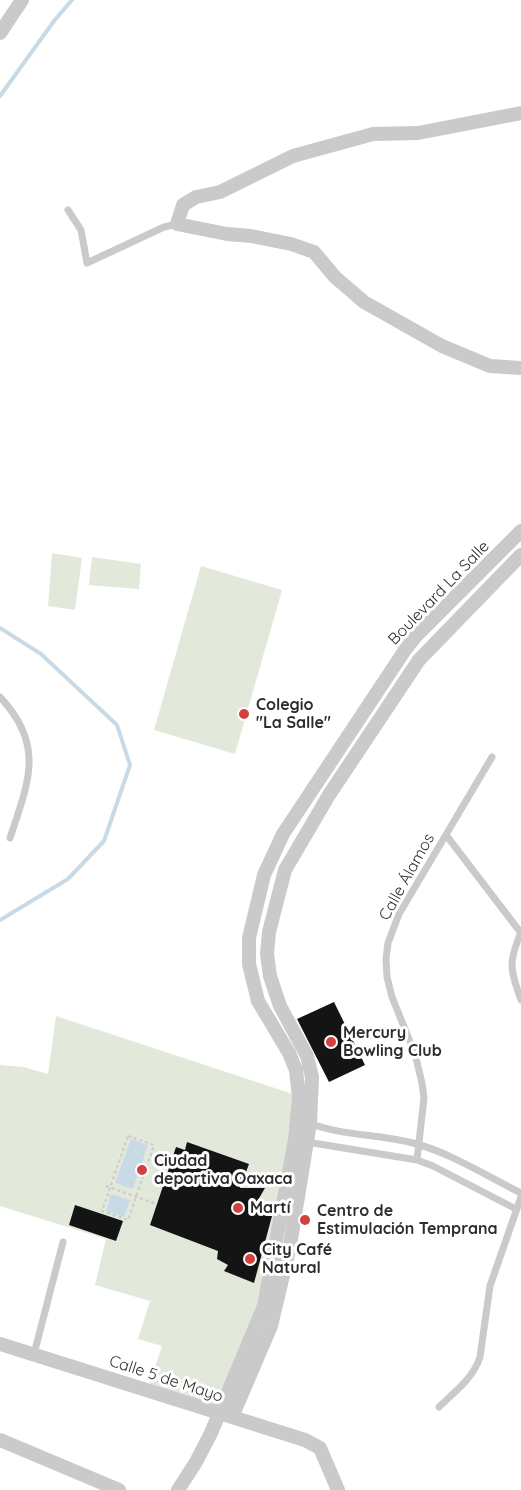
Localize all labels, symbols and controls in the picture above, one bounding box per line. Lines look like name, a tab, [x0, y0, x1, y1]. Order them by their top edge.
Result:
street label: Boulevard La Salle	[384, 537, 494, 649]
place label: Colegio "La Salle"	[256, 695, 331, 733]
marker: Colegio "La Salle"	[237, 707, 251, 721]
street label: Calle Álamos	[375, 830, 439, 924]
place label: Mercury Bowling Club	[343, 1023, 442, 1061]
marker: Mercury Bowling Club	[324, 1035, 338, 1049]
place label: Ciudad deportiva Oaxaca	[154, 1151, 293, 1189]
marker: Ciudad deportiva Oaxaca	[135, 1163, 149, 1177]
place label: Martí	[250, 1198, 290, 1218]
marker: Martí	[231, 1201, 245, 1215]
place label: Centro de Estimulación Temprana	[317, 1201, 498, 1239]
marker: Centro de Estimulación Temprana	[298, 1213, 312, 1227]
place label: City Café Natural	[262, 1240, 332, 1278]
marker: City Café Natural	[243, 1252, 257, 1266]
street label: Calle 5 de Mayo	[107, 1352, 225, 1406]

